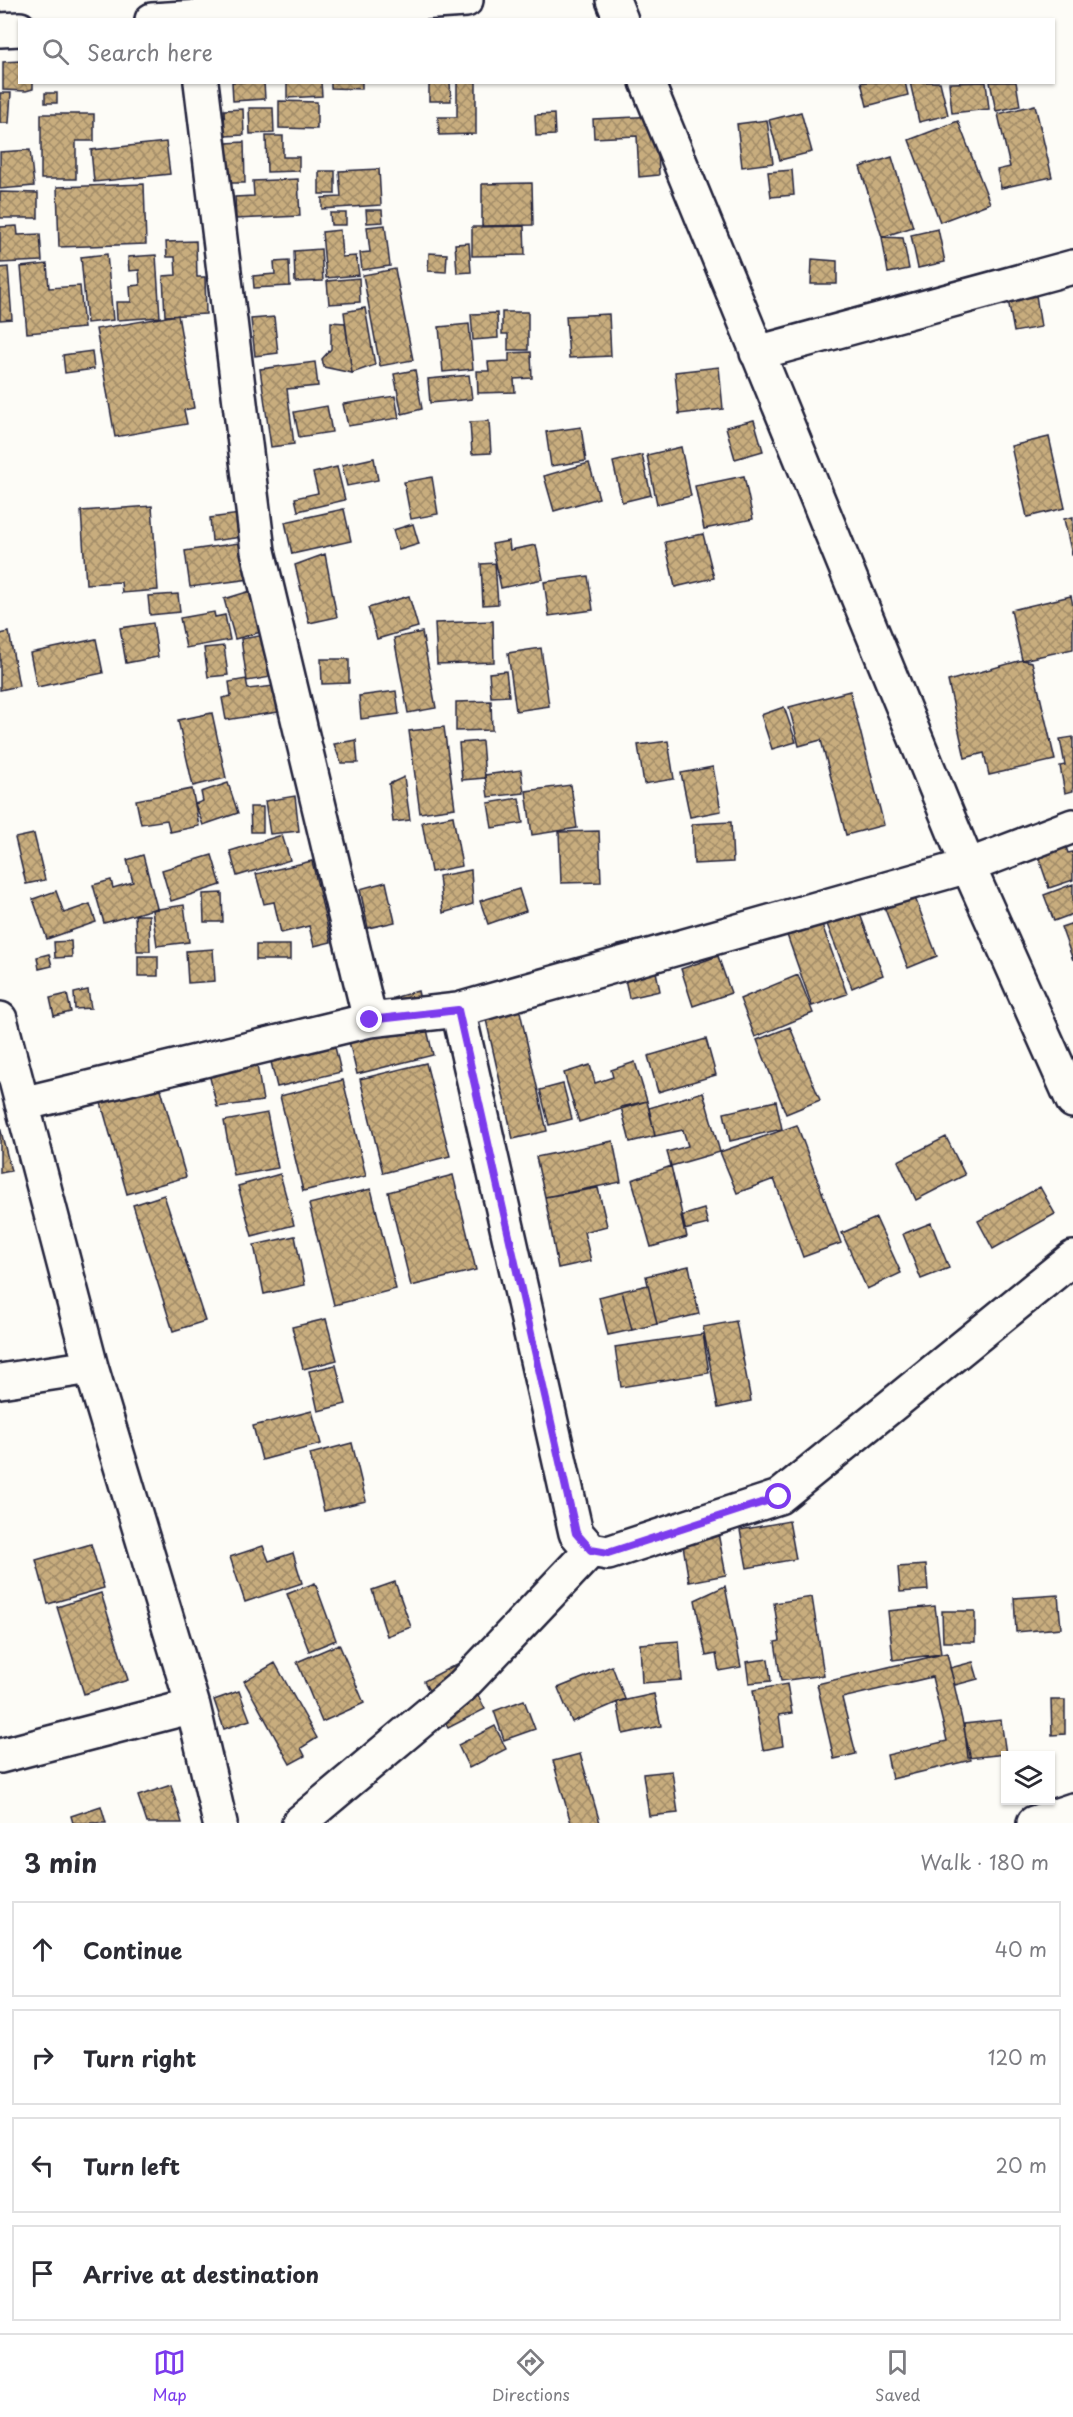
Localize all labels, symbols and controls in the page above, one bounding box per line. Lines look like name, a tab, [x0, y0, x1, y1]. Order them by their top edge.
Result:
search box	[18, 18, 1055, 84]
icon: search	[39, 35, 72, 68]
text: Search here	[87, 35, 213, 68]
route end	[356, 1006, 382, 1032]
route start	[765, 1483, 791, 1509]
map controls	[1001, 1751, 1055, 1805]
button: layers	[1001, 1751, 1055, 1805]
text: 3 min	[24, 1843, 97, 1882]
text: Walk · 180 m	[921, 1847, 1049, 1877]
icon: ahead	[26, 1933, 59, 1966]
text: Continue	[83, 1933, 182, 1966]
text: 40 m	[995, 1934, 1047, 1964]
icon: right	[26, 2041, 59, 2074]
text: Turn right	[83, 2041, 196, 2074]
text: 120 m	[988, 2042, 1047, 2072]
icon: left	[26, 2149, 59, 2182]
text: Turn left	[83, 2149, 180, 2182]
text: 20 m	[995, 2150, 1047, 2180]
icon: arrive	[26, 2257, 59, 2290]
text: Arrive at destination	[83, 2257, 319, 2290]
tab: Map	[153, 2346, 187, 2406]
tab: Directions	[492, 2346, 570, 2406]
tab: Saved	[875, 2346, 920, 2406]

